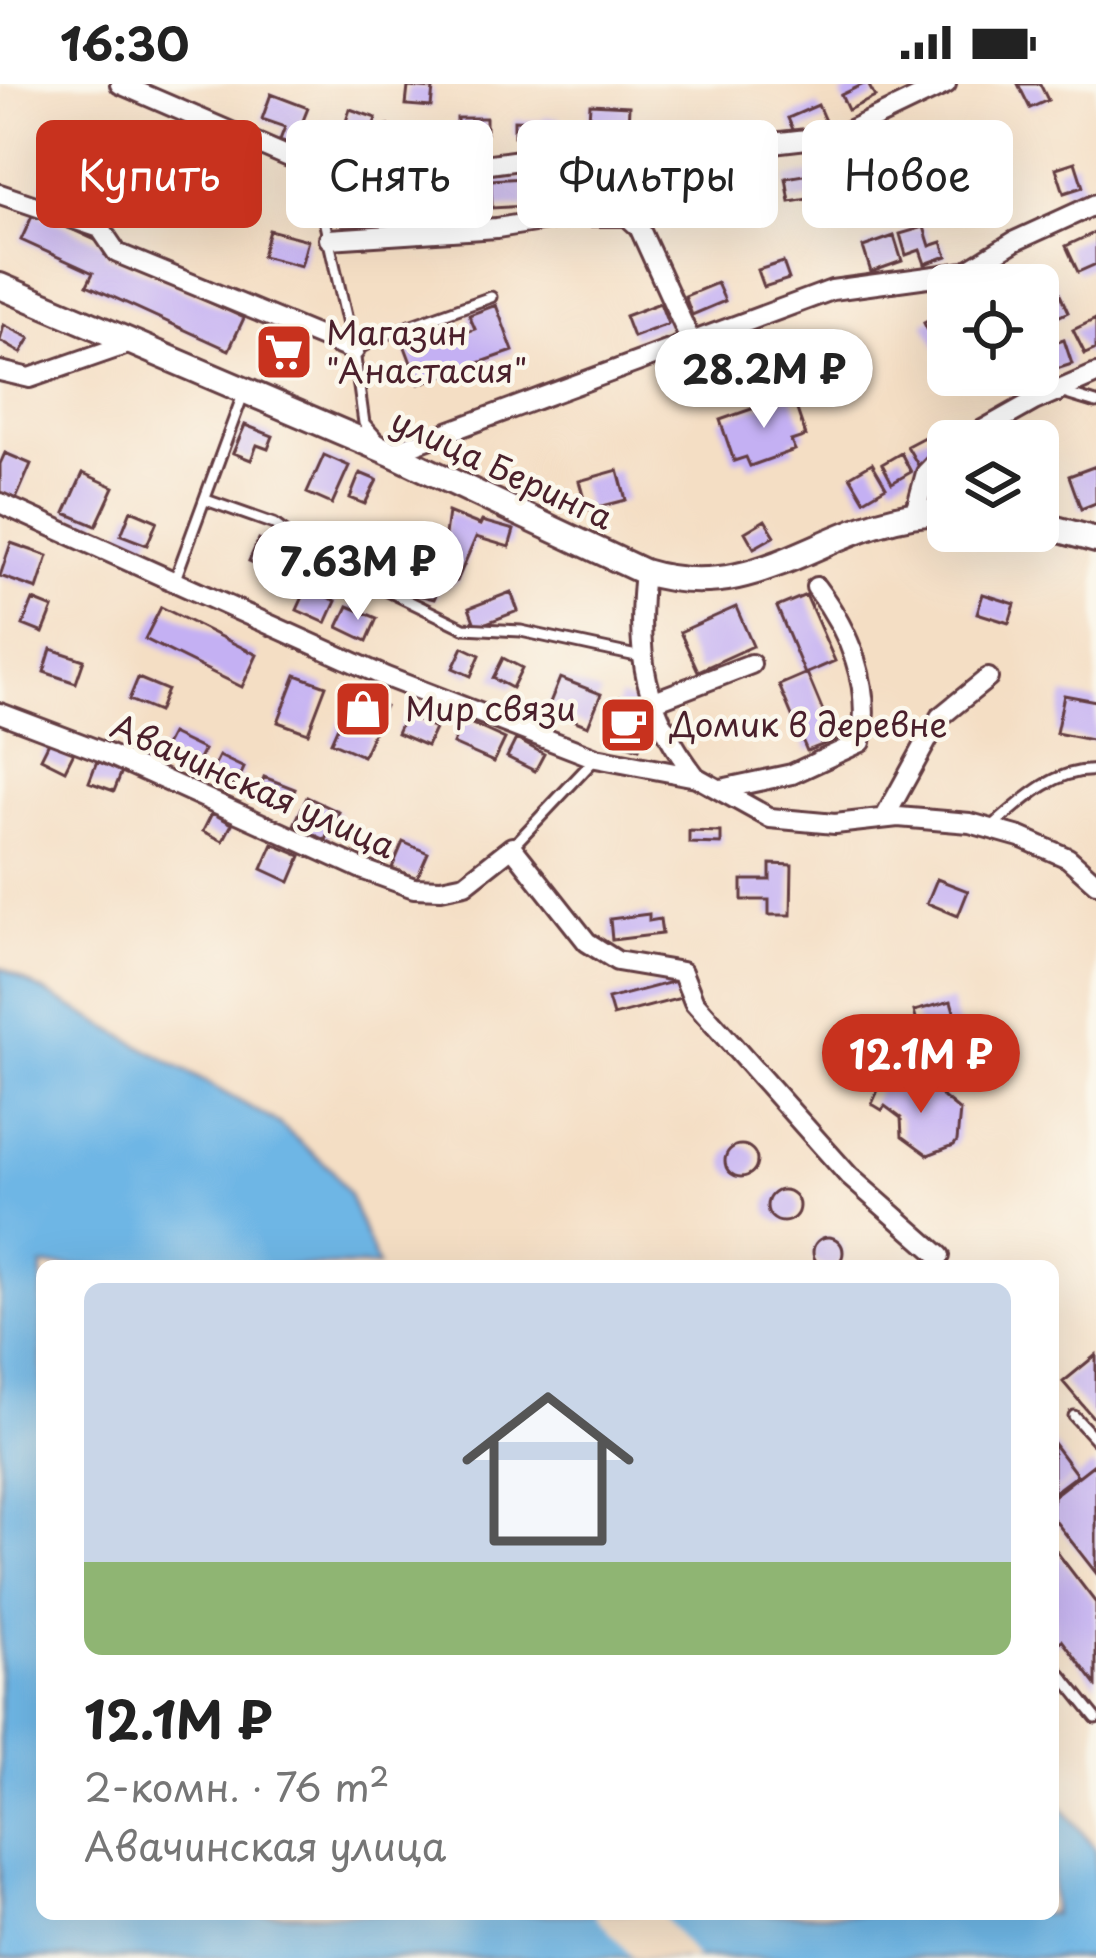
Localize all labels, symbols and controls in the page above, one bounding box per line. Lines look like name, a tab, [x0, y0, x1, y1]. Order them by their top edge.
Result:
text: 16:30	[60, 8, 189, 76]
chip: Купить	[36, 120, 262, 228]
chip: Снять	[286, 120, 493, 228]
chip: Фильтры	[517, 120, 778, 228]
chip: Новое	[802, 120, 1013, 228]
map controls	[927, 264, 1059, 552]
button: locate	[927, 264, 1059, 396]
place label: Магазин "Анастасия"	[326, 306, 527, 394]
supermarket icon: Магазин "Анастасия"	[253, 321, 315, 383]
pin: 28.2M ₽	[653, 329, 875, 431]
text: 28.2M ₽	[682, 338, 846, 397]
street label: улица Беринга	[384, 394, 623, 541]
button: layers	[927, 420, 1059, 552]
pin: 7.63M ₽	[247, 521, 469, 623]
text: 7.63M ₽	[280, 530, 436, 589]
shop icon: Мир связи	[332, 678, 394, 740]
place label: Мир связи	[405, 682, 576, 732]
cafe icon: Домик в деревне	[597, 694, 659, 756]
place label: Домик в деревне	[669, 698, 948, 748]
street label: Авачинская улица	[104, 699, 404, 869]
pin: 12.1M ₽	[810, 1014, 1032, 1116]
text: 12.1M ₽	[849, 1023, 993, 1082]
icon: home	[440, 1361, 656, 1577]
text: 12.1M ₽	[84, 1679, 273, 1756]
text: 2-комн. · 76 m²	[84, 1756, 390, 1815]
text: Авачинская улица	[84, 1815, 446, 1874]

